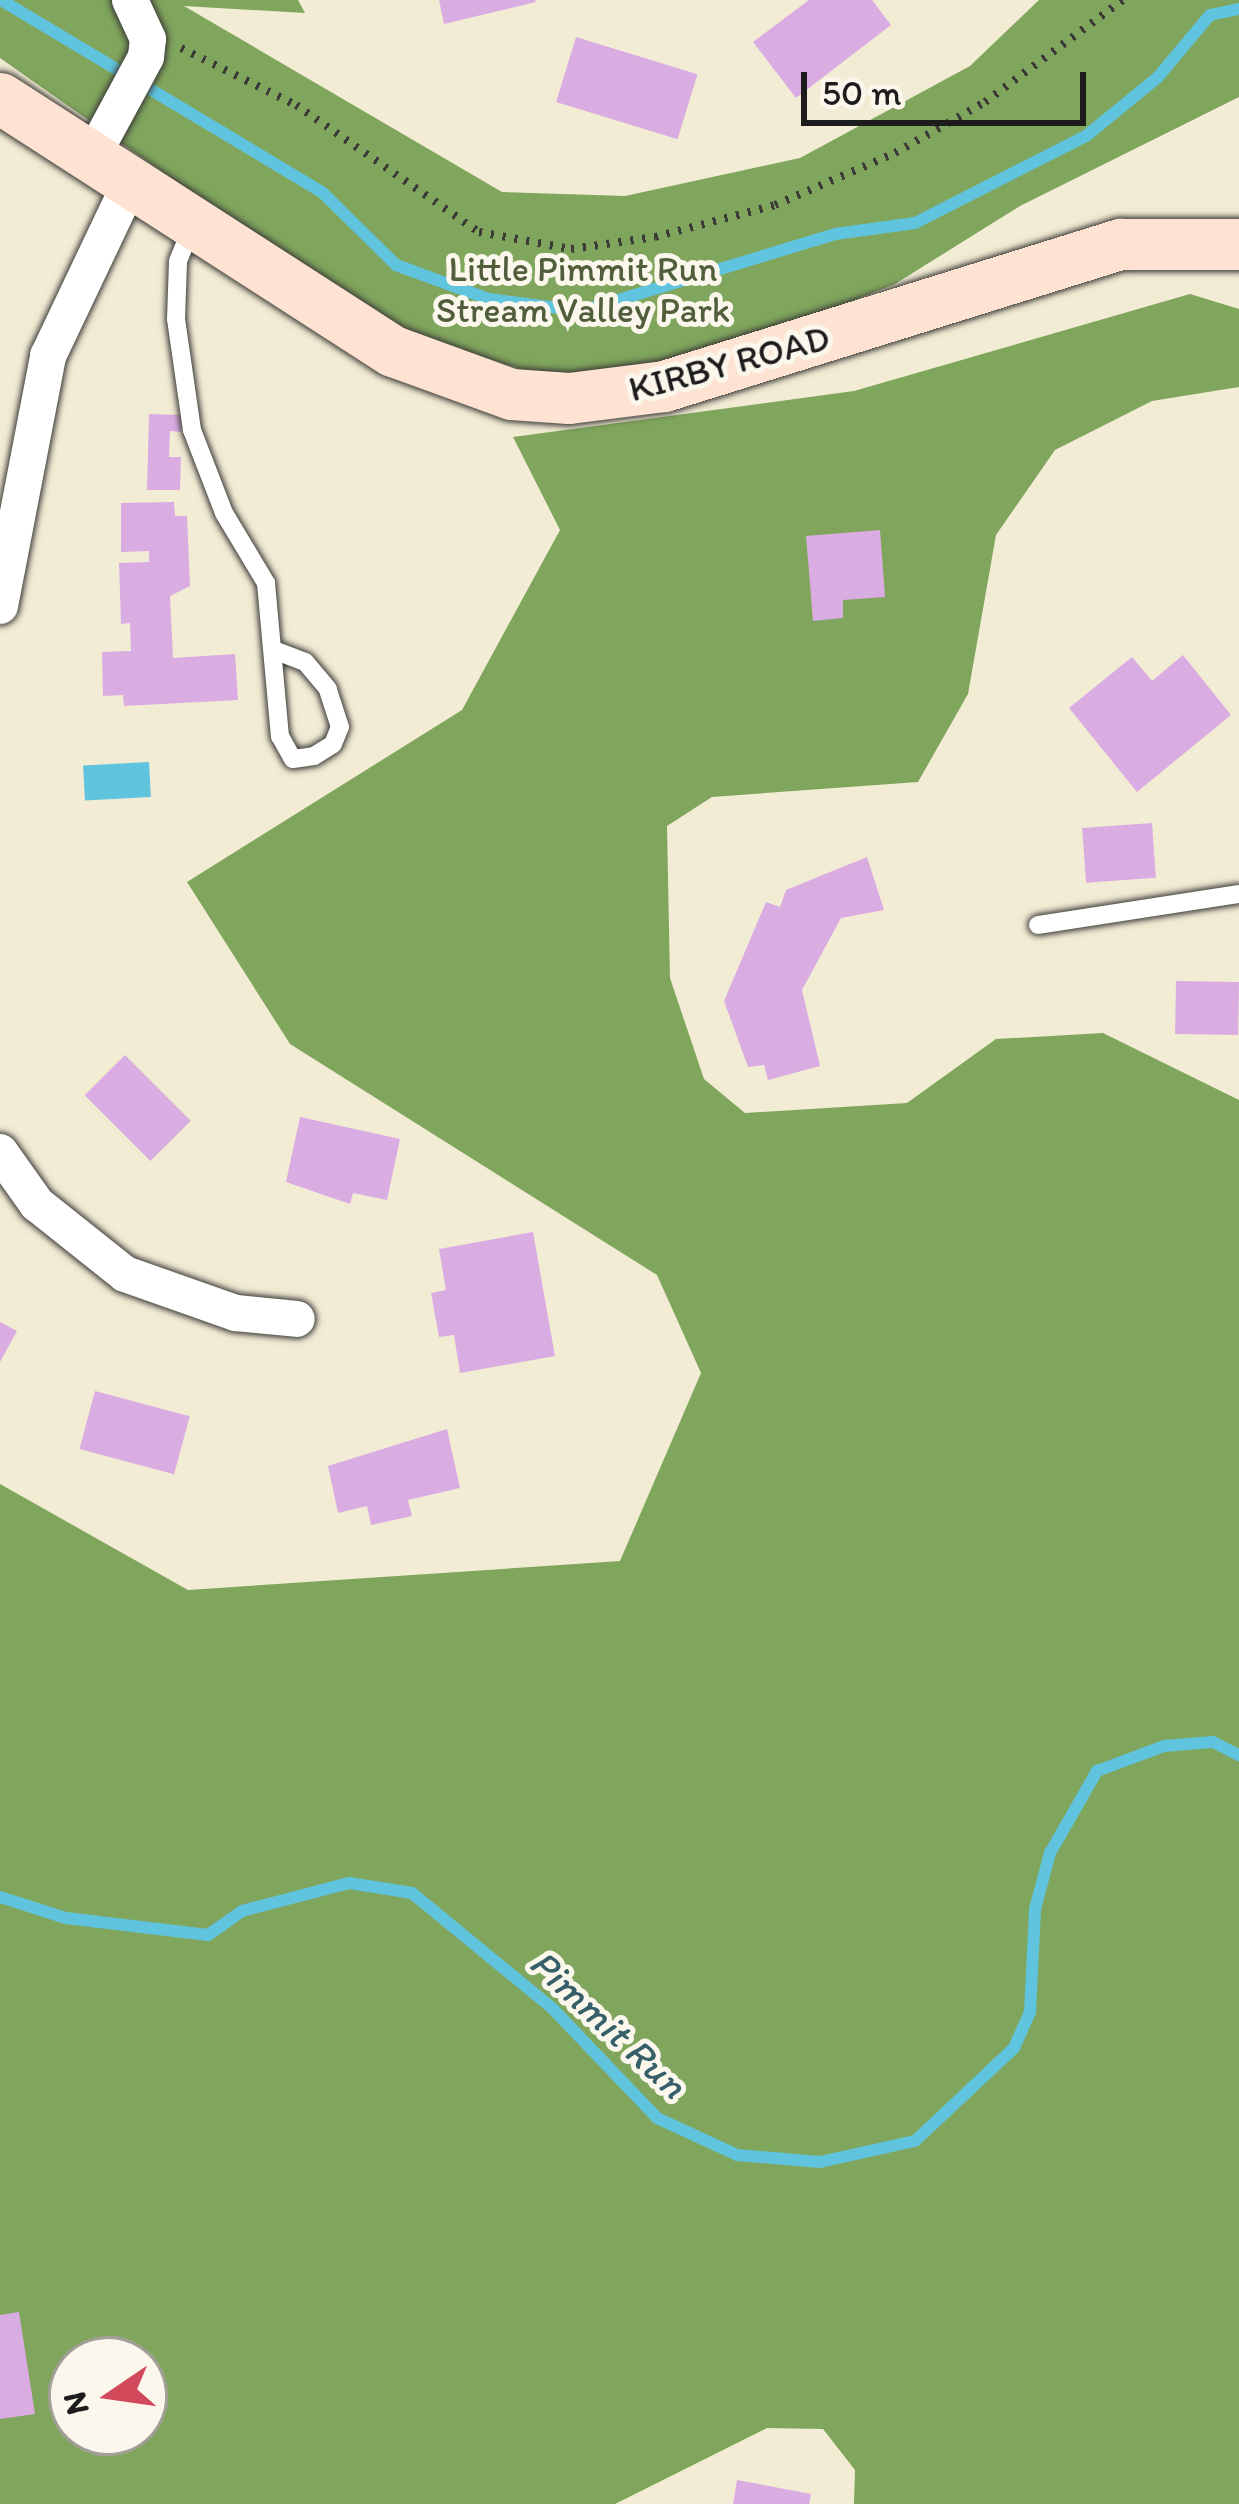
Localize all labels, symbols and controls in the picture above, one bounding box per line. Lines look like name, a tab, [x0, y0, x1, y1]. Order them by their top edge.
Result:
scale bar	[807, 48, 1092, 122]
text: 50 m	[822, 71, 901, 114]
park label: Little Pimmit Run Stream Valley Park	[437, 246, 729, 331]
street label: KIRBY ROAD	[625, 316, 833, 410]
water label: Pimmit Run	[520, 1940, 696, 2108]
north arrow	[48, 2336, 168, 2456]
text: N	[54, 2388, 97, 2419]

